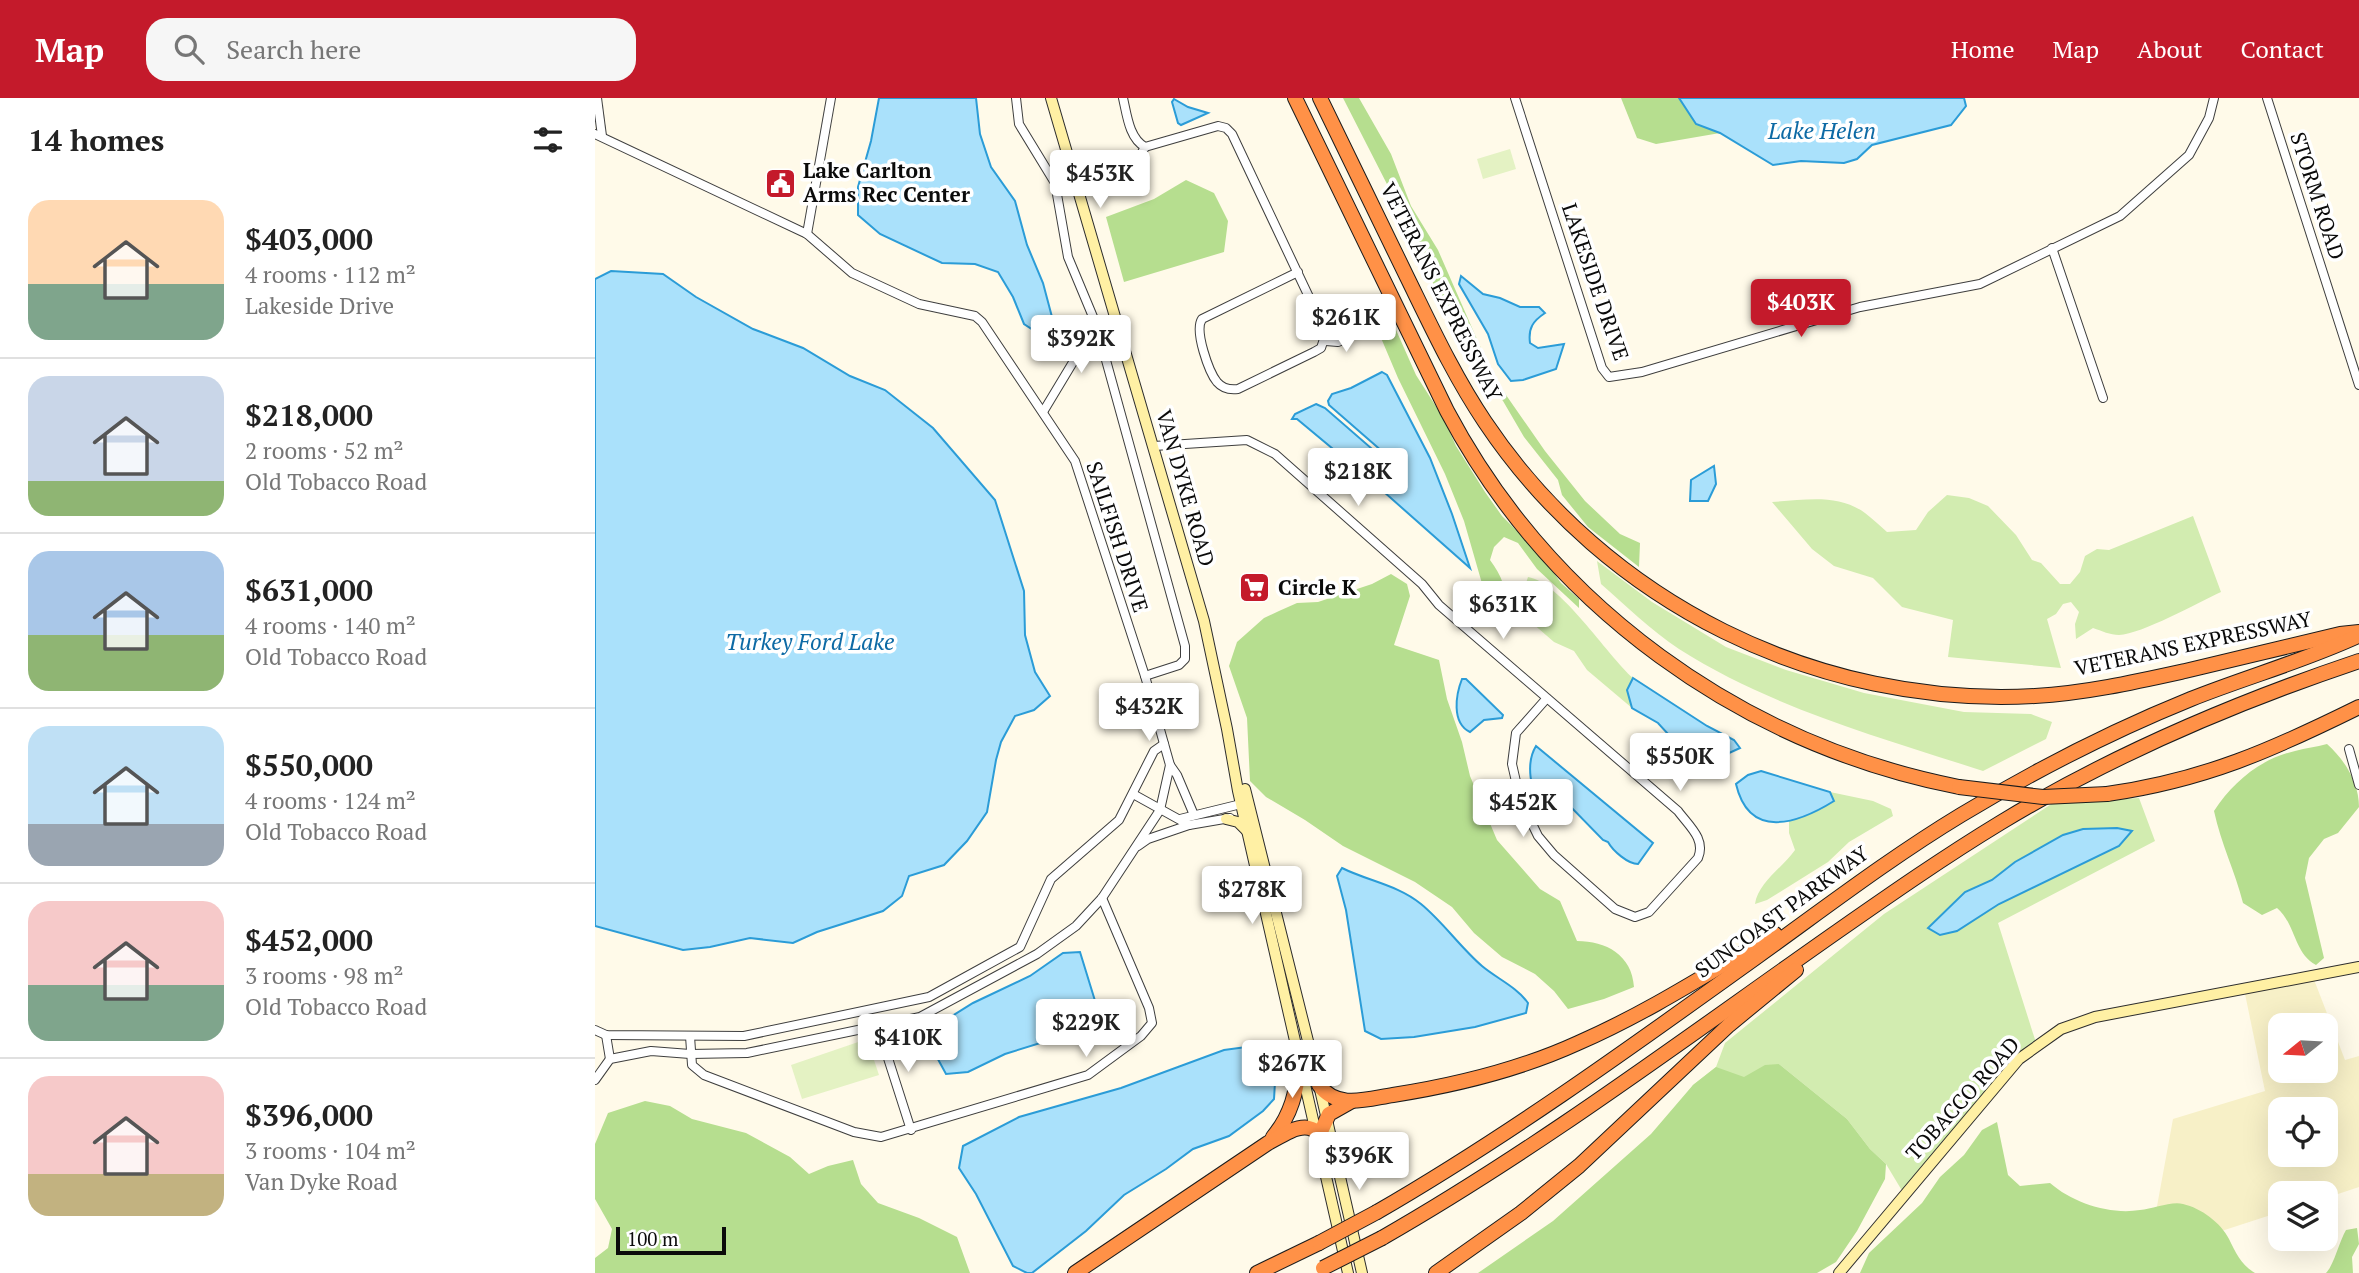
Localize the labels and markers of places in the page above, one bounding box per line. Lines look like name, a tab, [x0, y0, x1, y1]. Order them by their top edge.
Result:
pin: $453K	[1051, 150, 1149, 210]
place label: Lake Carlton Arms Rec Center	[803, 156, 970, 208]
public building icon: Lake Carlton Arms Rec Center	[763, 166, 797, 200]
pin: $403K	[1752, 280, 1850, 339]
pin: $261K	[1297, 294, 1395, 354]
pin: $392K	[1032, 316, 1130, 375]
pin: $218K	[1309, 448, 1407, 508]
supermarket icon: Circle K	[1238, 571, 1272, 605]
place label: Circle K	[1278, 573, 1357, 601]
pin: $631K	[1454, 582, 1552, 641]
pin: $432K	[1100, 684, 1198, 743]
pin: $550K	[1631, 734, 1729, 793]
pin: $452K	[1474, 780, 1572, 839]
pin: $278K	[1203, 866, 1301, 926]
pin: $229K	[1037, 1000, 1135, 1059]
pin: $410K	[859, 1014, 957, 1074]
pin: $267K	[1243, 1040, 1341, 1100]
pin: $396K	[1310, 1132, 1408, 1192]

